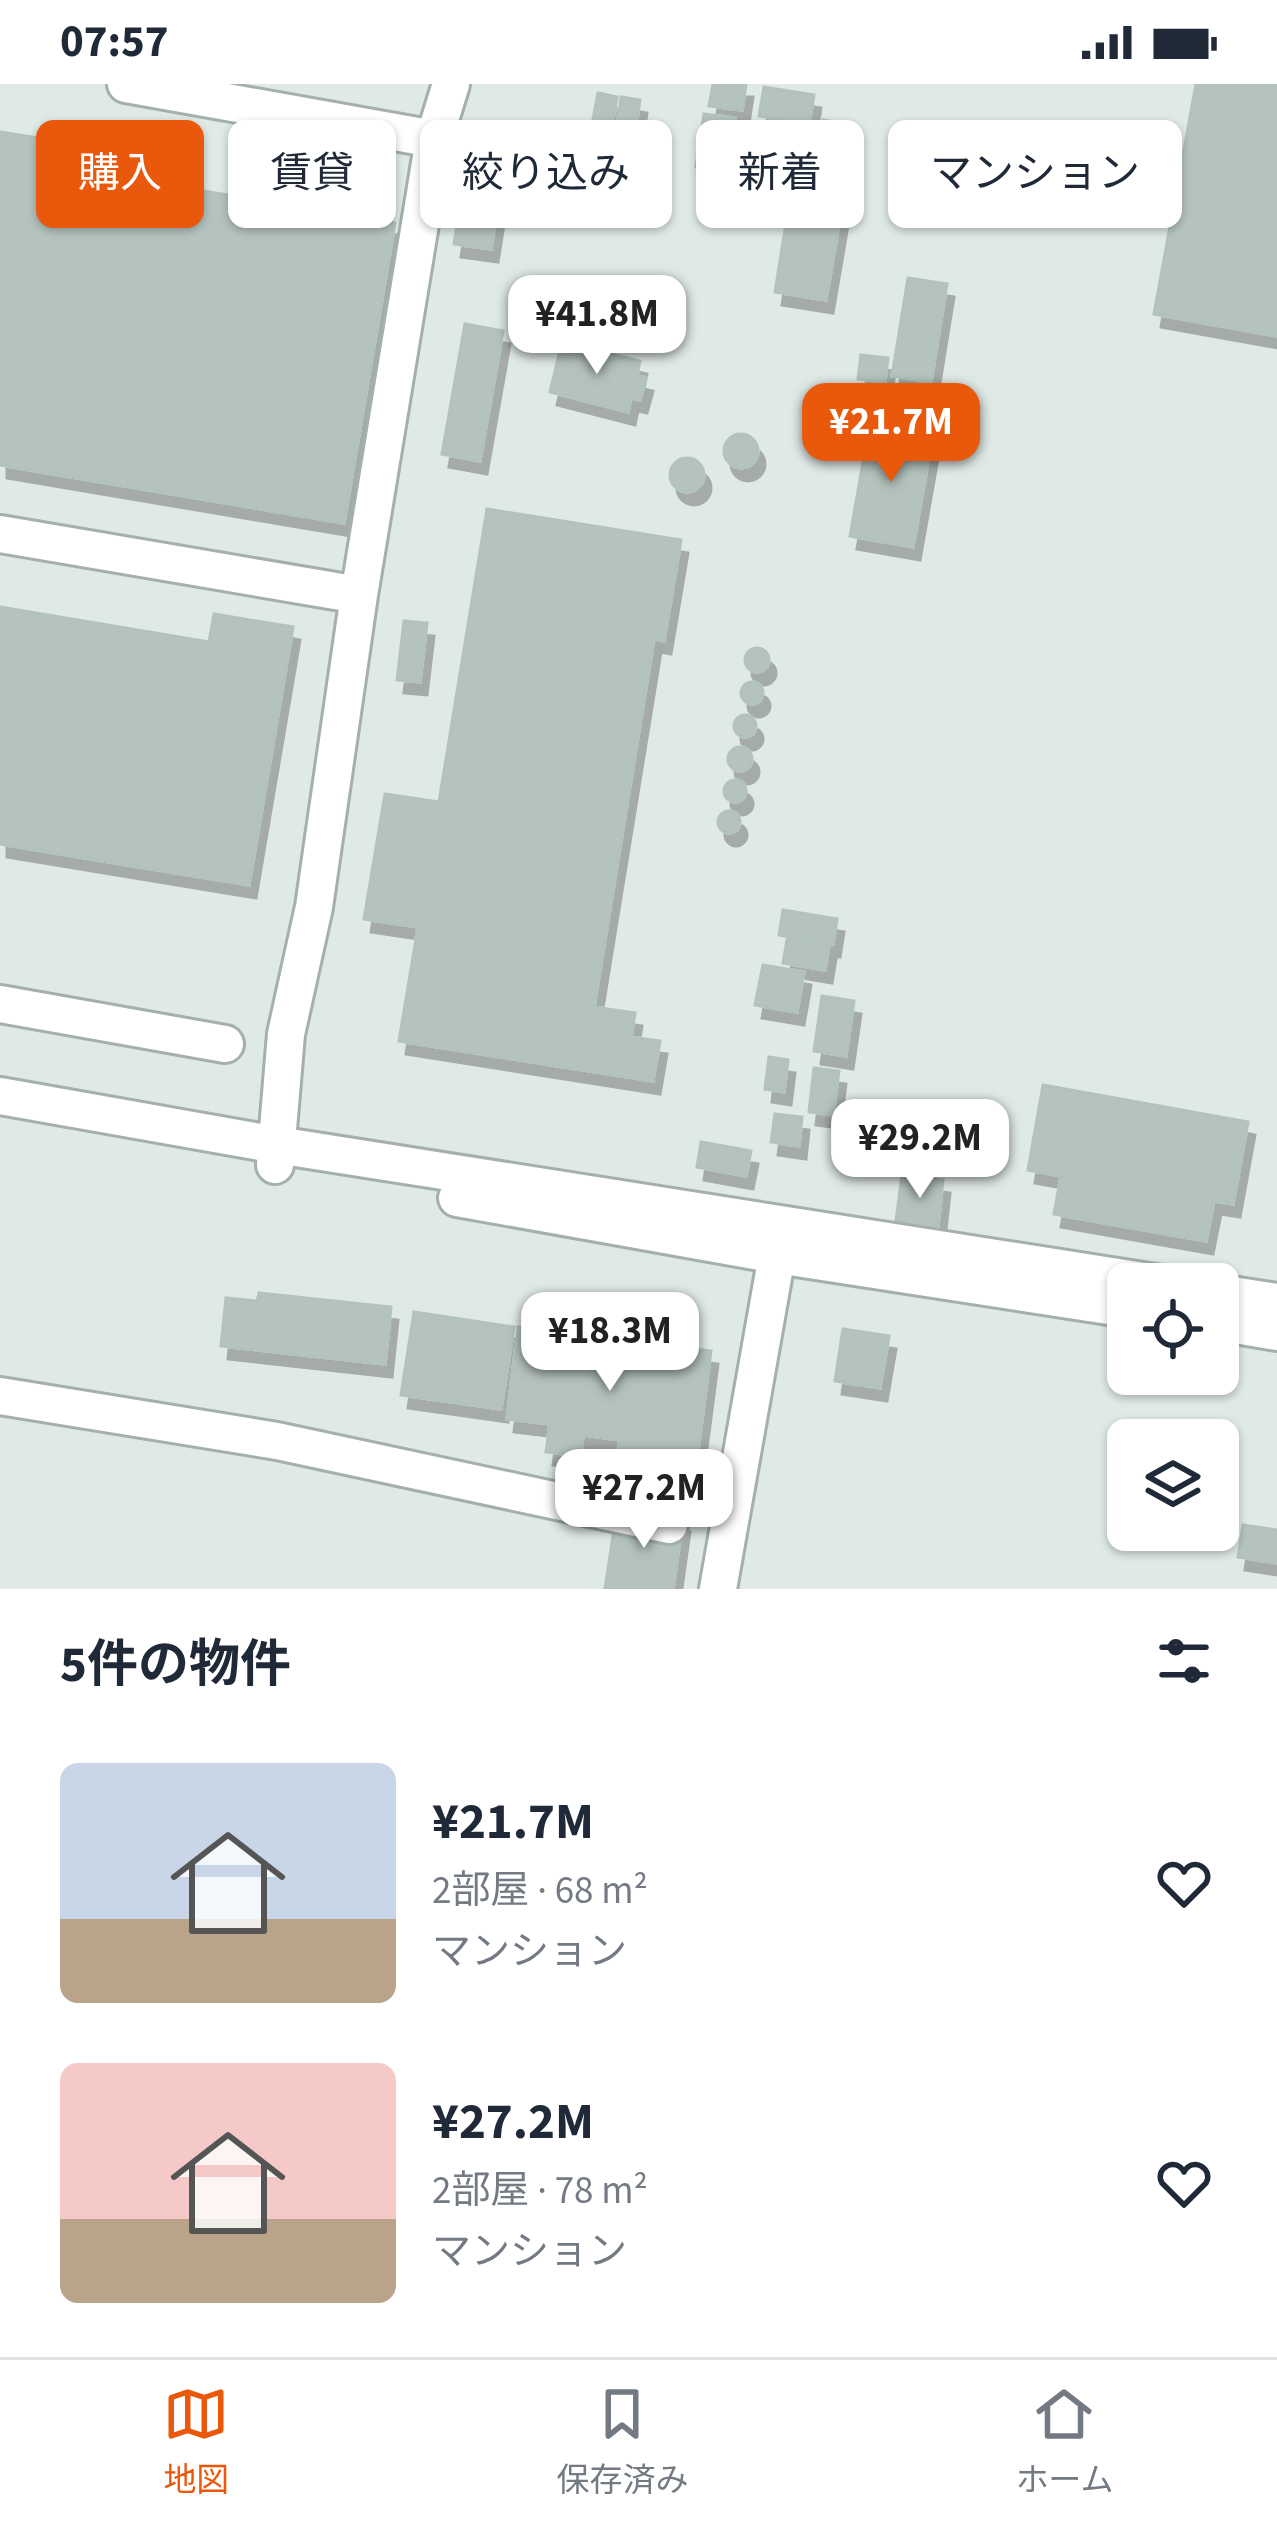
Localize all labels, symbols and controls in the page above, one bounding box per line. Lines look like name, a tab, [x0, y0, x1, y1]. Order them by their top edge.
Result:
text: 07:57	[60, 10, 169, 74]
chip: 購入	[36, 120, 204, 228]
chip: 賃貸	[228, 120, 396, 228]
chip: 絞り込み	[420, 120, 672, 228]
chip: 新着	[696, 120, 864, 228]
chip: マンション	[888, 120, 1182, 228]
pin: ¥41.8M	[499, 275, 695, 377]
text: ¥41.8M	[535, 286, 659, 342]
pin: ¥21.7M	[793, 383, 989, 485]
text: ¥21.7M	[829, 394, 953, 450]
pin: ¥29.2M	[822, 1099, 1018, 1201]
text: ¥29.2M	[858, 1110, 982, 1166]
map controls	[1107, 1263, 1239, 1551]
button: locate	[1107, 1263, 1239, 1395]
pin: ¥18.3M	[512, 1292, 708, 1394]
text: ¥18.3M	[548, 1303, 672, 1359]
button: layers	[1107, 1419, 1239, 1551]
pin: ¥27.2M	[546, 1449, 742, 1551]
text: ¥27.2M	[582, 1460, 706, 1516]
icon: filters	[1151, 1628, 1217, 1694]
text: 5件の物件	[60, 1629, 291, 1701]
text: ¥21.7M	[432, 1786, 594, 1858]
icon: home	[156, 1811, 300, 1955]
icon: heart	[1151, 1850, 1217, 1916]
text: 2部屋 · 68 m²	[432, 1863, 648, 1919]
text: マンション	[432, 1924, 627, 1980]
text: ¥27.2M	[432, 2086, 594, 2158]
icon: home	[156, 2111, 300, 2255]
icon: heart	[1151, 2150, 1217, 2216]
text: 2部屋 · 78 m²	[432, 2163, 648, 2219]
text: マンション	[432, 2224, 627, 2280]
tab: 地図	[163, 2381, 229, 2504]
tab: 保存済み	[556, 2381, 688, 2504]
tab: ホーム	[1015, 2381, 1113, 2504]

